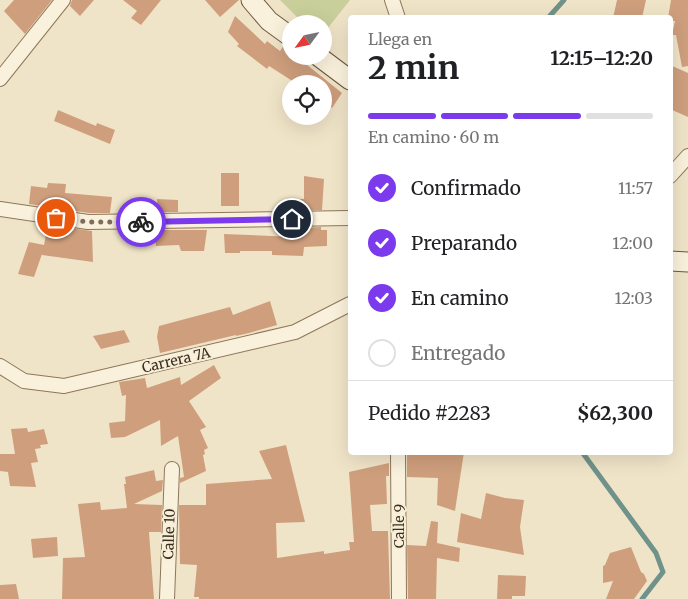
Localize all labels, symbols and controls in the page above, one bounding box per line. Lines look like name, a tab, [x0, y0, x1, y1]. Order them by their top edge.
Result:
north arrow	[282, 15, 332, 65]
map controls	[282, 15, 332, 125]
text: Llega en	[368, 29, 432, 49]
text: 12:15–12:20	[550, 46, 653, 70]
text: 2 min	[368, 48, 459, 88]
button: locate	[282, 75, 332, 125]
text: En camino · 60 m	[368, 127, 499, 147]
icon: check	[368, 174, 396, 202]
text: Confirmado	[411, 176, 521, 200]
text: 11:57	[618, 178, 653, 198]
pin	[35, 197, 77, 239]
courier	[116, 197, 166, 247]
pin	[271, 198, 313, 240]
icon: bag	[42, 204, 70, 232]
icon: home	[278, 205, 306, 233]
icon: bike	[127, 208, 155, 236]
icon: check	[368, 229, 396, 257]
text: Preparando	[411, 231, 517, 255]
text: 12:00	[612, 233, 653, 253]
icon: check	[368, 284, 396, 312]
text: En camino	[411, 286, 509, 310]
text: 12:03	[614, 288, 653, 308]
text: Entregado	[411, 341, 505, 365]
street label: Carrera 7A	[140, 343, 212, 377]
text: Pedido #2283	[368, 401, 491, 425]
text: $62,300	[577, 401, 653, 425]
street label: Calle 9	[390, 504, 408, 548]
street label: Calle 10	[159, 508, 179, 560]

